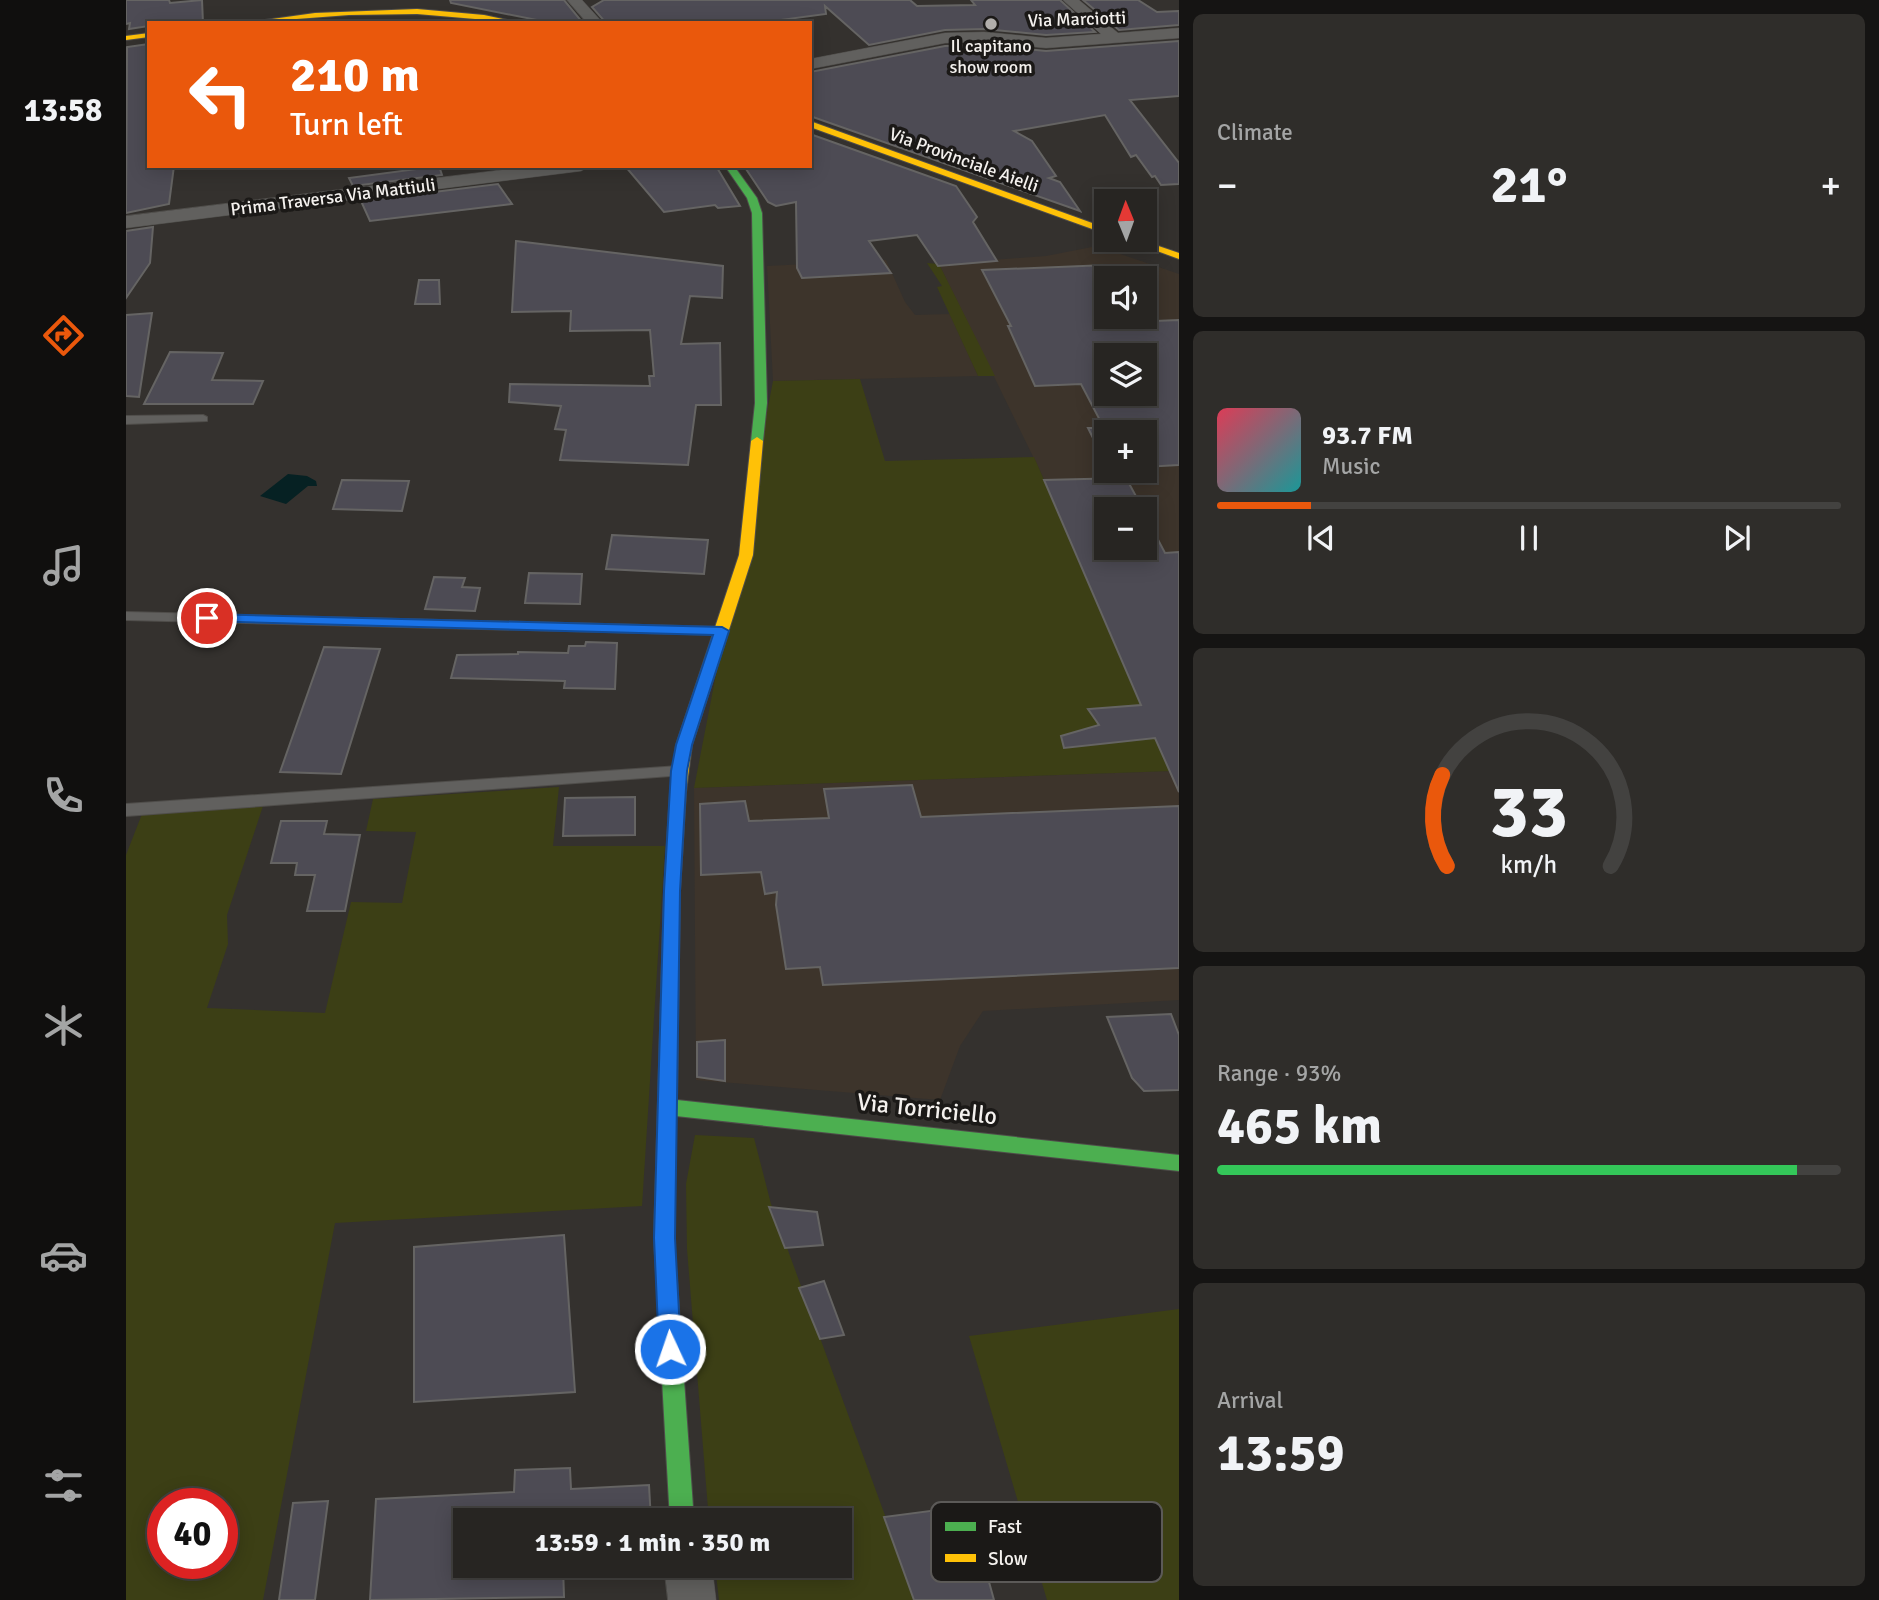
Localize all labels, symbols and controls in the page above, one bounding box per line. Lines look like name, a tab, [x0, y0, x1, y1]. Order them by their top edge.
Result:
street label: Via Marciotti	[1027, 6, 1127, 32]
marker: Il capitano show room	[983, 16, 999, 32]
place label: Il capitano show room	[949, 35, 1033, 78]
text: 210 m	[290, 45, 420, 105]
icon: left	[175, 49, 266, 140]
text: 13:58	[24, 91, 102, 130]
text: Turn left	[290, 105, 403, 144]
text: Climate	[1217, 118, 1293, 147]
street label: Via Provinciale Aielli	[886, 123, 1042, 197]
text: 21°	[1491, 153, 1567, 217]
text: −	[1217, 162, 1238, 209]
text: +	[1820, 162, 1841, 209]
street label: Prima Traversa Via Mattiuli	[229, 174, 437, 220]
north arrow	[1094, 189, 1157, 252]
map controls	[1094, 189, 1157, 560]
button: sound	[1094, 266, 1157, 329]
icon: directions	[39, 311, 88, 360]
button: layers	[1094, 343, 1157, 406]
button: +	[1094, 420, 1157, 483]
text: 93.7 FM	[1322, 420, 1413, 452]
text: Music	[1322, 452, 1380, 481]
button: −	[1094, 497, 1157, 560]
icon: previous	[1302, 519, 1340, 557]
icon: pause	[1510, 519, 1548, 557]
icon: next	[1718, 519, 1756, 557]
icon: music	[39, 541, 88, 590]
pin	[177, 588, 237, 648]
icon: arrive	[188, 599, 226, 637]
text: 33	[1490, 768, 1568, 857]
icon: phone	[39, 771, 88, 820]
text: km/h	[1501, 849, 1557, 880]
icon: climate	[39, 1001, 88, 1050]
text: Range · 93%	[1217, 1059, 1341, 1088]
street label: Via Torriciello	[855, 1087, 999, 1131]
text: 465 km	[1217, 1094, 1382, 1158]
icon: car	[39, 1231, 88, 1280]
position arrow	[633, 1312, 707, 1386]
text: Arrival	[1217, 1386, 1283, 1415]
text: 13:59	[1217, 1421, 1345, 1485]
icon: filters	[39, 1461, 88, 1510]
speed limit sign: 40	[147, 1488, 238, 1579]
legend	[931, 1502, 1162, 1582]
text: Fast	[988, 1515, 1022, 1539]
text: 13:59 · 1 min · 350 m	[535, 1527, 770, 1559]
text: Slow	[988, 1547, 1028, 1571]

